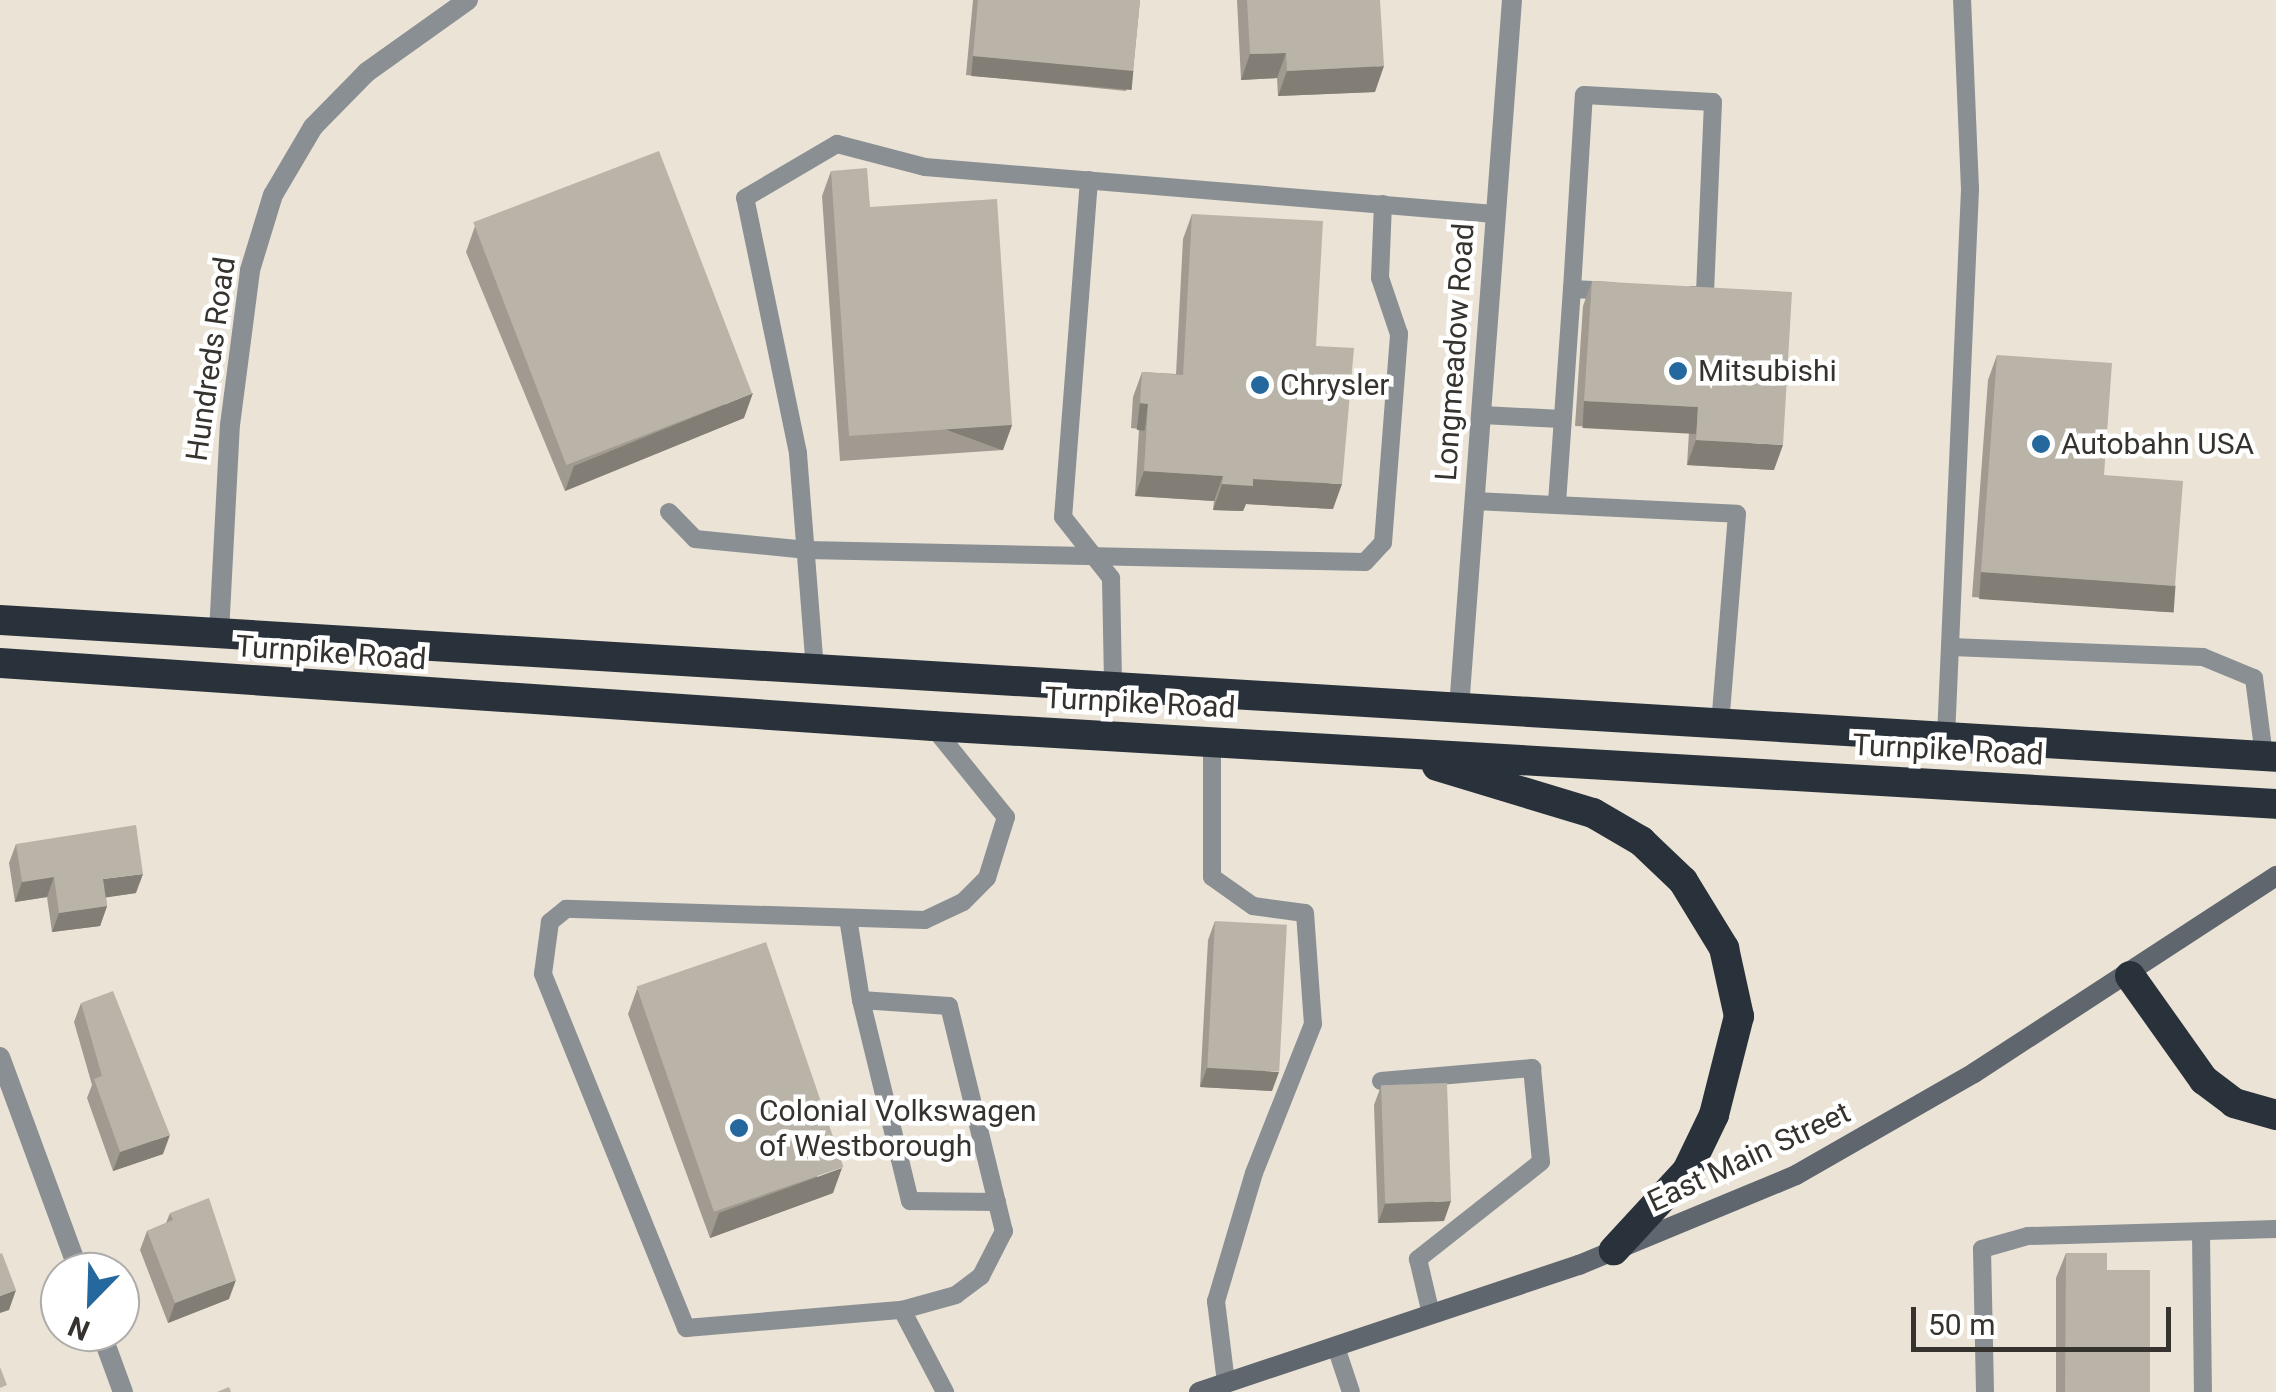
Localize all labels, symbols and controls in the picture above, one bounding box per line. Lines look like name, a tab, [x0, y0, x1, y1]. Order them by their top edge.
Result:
street label: Longmeadow Road	[1428, 222, 1482, 482]
street label: Hundreds Road	[179, 255, 243, 463]
place label: Mitsubishi	[1698, 353, 1837, 389]
marker: Mitsubishi	[1667, 360, 1689, 382]
place label: Chrysler	[1280, 367, 1390, 403]
marker: Chrysler	[1249, 374, 1271, 396]
place label: Autobahn USA	[2061, 426, 2254, 462]
marker: Autobahn USA	[2030, 433, 2052, 455]
street label: Turnpike Road	[234, 628, 428, 678]
street label: Turnpike Road	[1044, 680, 1236, 726]
street label: Turnpike Road	[1852, 727, 2044, 773]
place label: Colonial Volkswagen of Westborough	[759, 1093, 1037, 1164]
street label: East Main Street	[1642, 1094, 1856, 1220]
marker: Colonial Volkswagen of Westborough	[728, 1117, 750, 1139]
north arrow	[40, 1252, 140, 1352]
scale bar	[1916, 1287, 2176, 1349]
text: 50 m	[1928, 1307, 1995, 1342]
text: N	[63, 1309, 94, 1347]

